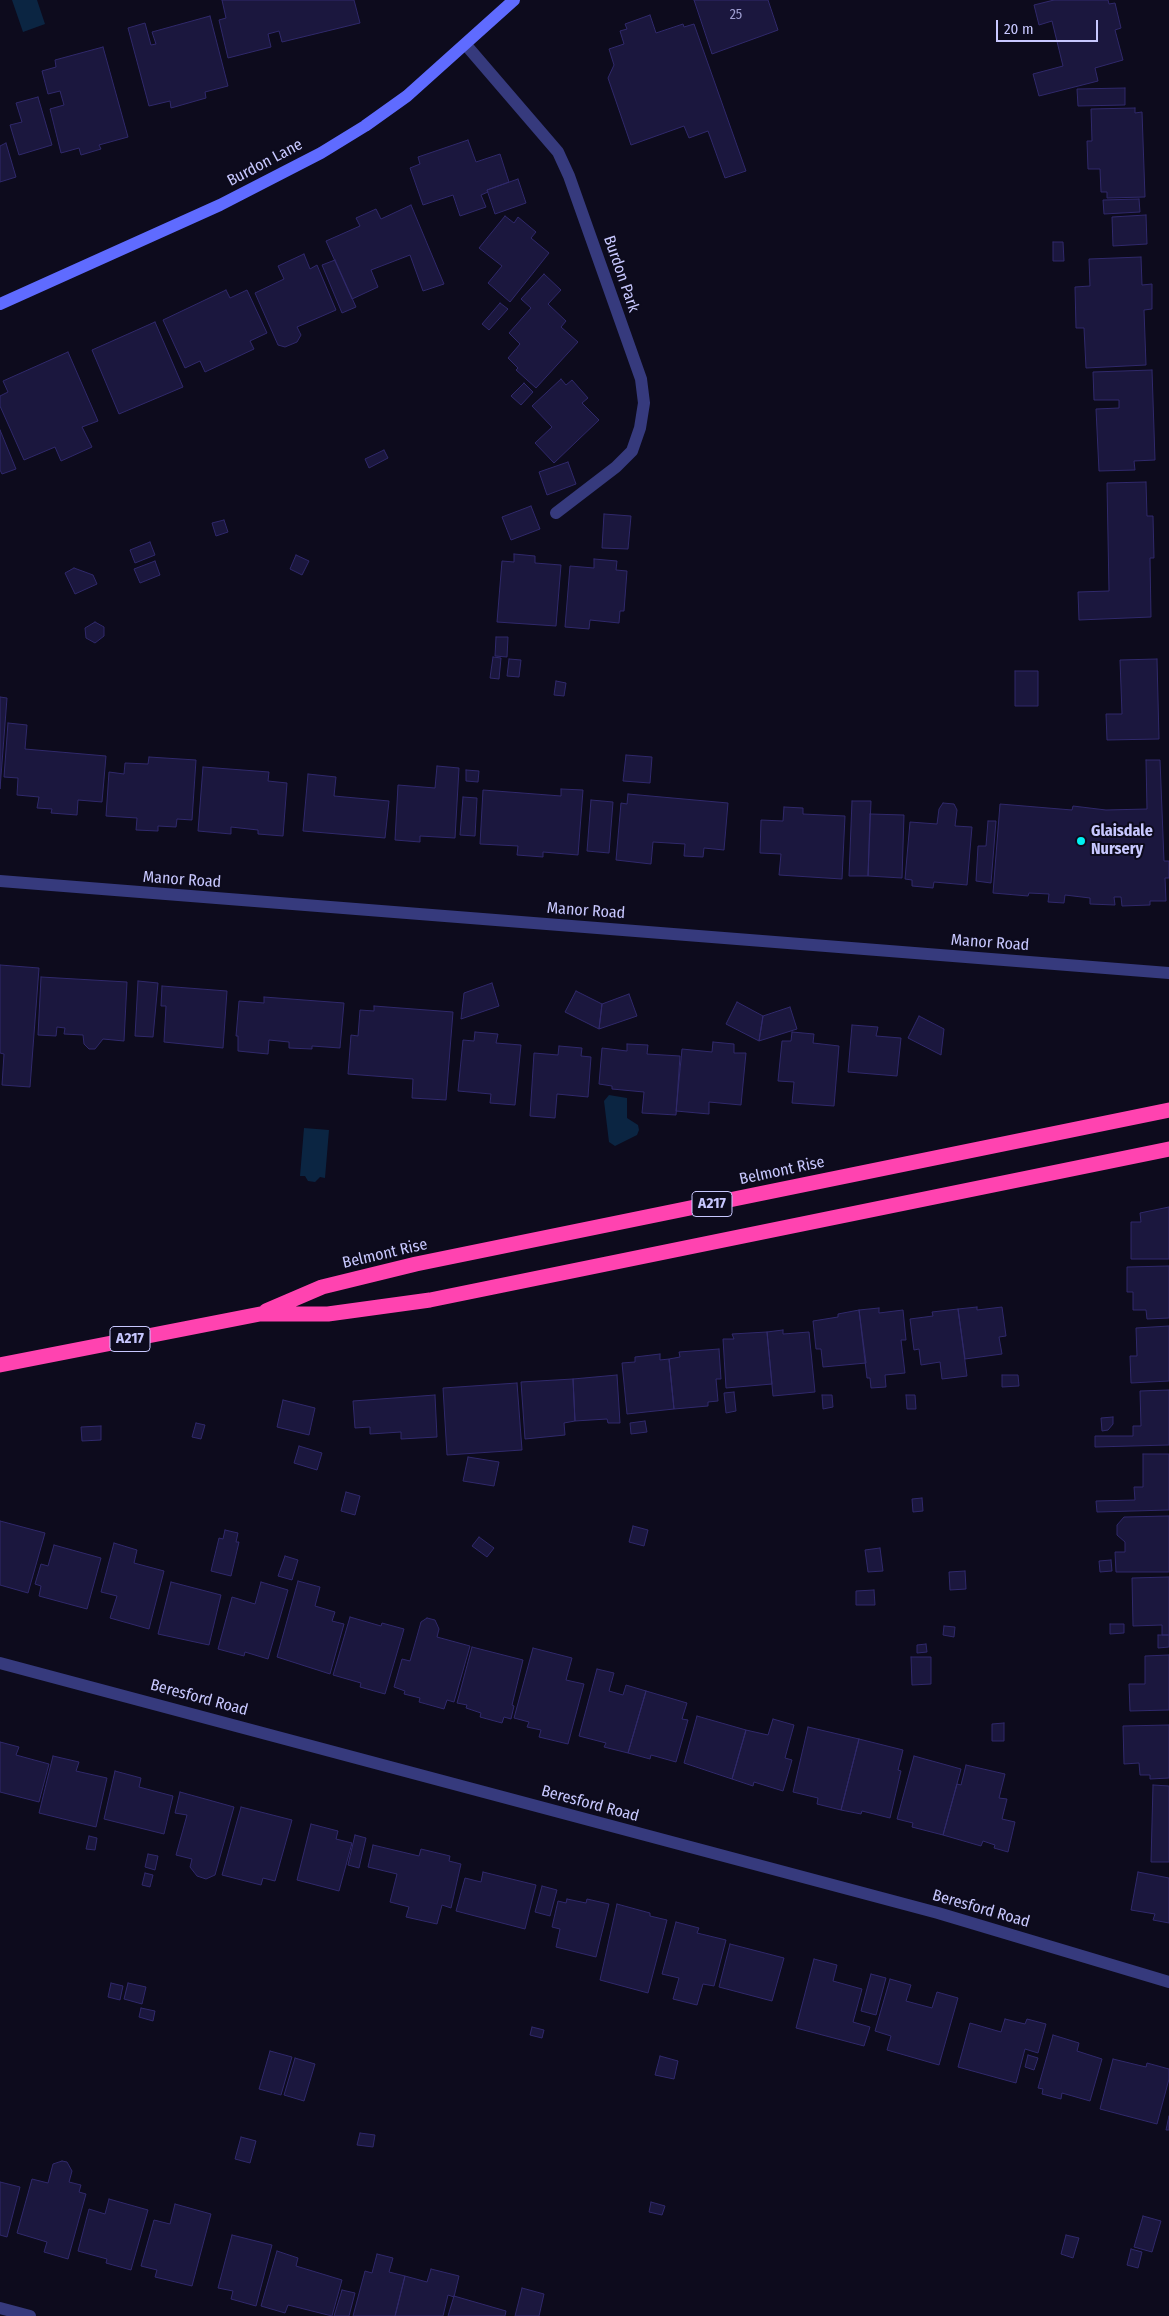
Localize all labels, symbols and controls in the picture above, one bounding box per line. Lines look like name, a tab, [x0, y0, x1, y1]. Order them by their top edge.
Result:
house number: 25	[730, 7, 742, 23]
scale bar	[999, 10, 1102, 42]
text: 20 m	[1004, 20, 1034, 38]
street label: Burdon Lane	[224, 135, 306, 191]
street label: Burdon Park	[599, 233, 643, 315]
place label: Glaisdale Nursery	[1091, 822, 1153, 860]
marker: Glaisdale Nursery	[1075, 835, 1087, 847]
street label: Manor Road	[142, 868, 222, 892]
street label: Manor Road	[546, 899, 626, 923]
street label: Manor Road	[950, 931, 1030, 955]
street label: Belmont Rise	[738, 1153, 826, 1189]
road number: A217	[692, 1192, 732, 1216]
street label: Belmont Rise	[341, 1235, 429, 1273]
road number: A217	[110, 1326, 150, 1352]
street label: Beresford Road	[148, 1676, 250, 1720]
street label: Beresford Road	[539, 1782, 641, 1826]
street label: Beresford Road	[930, 1886, 1032, 1932]

